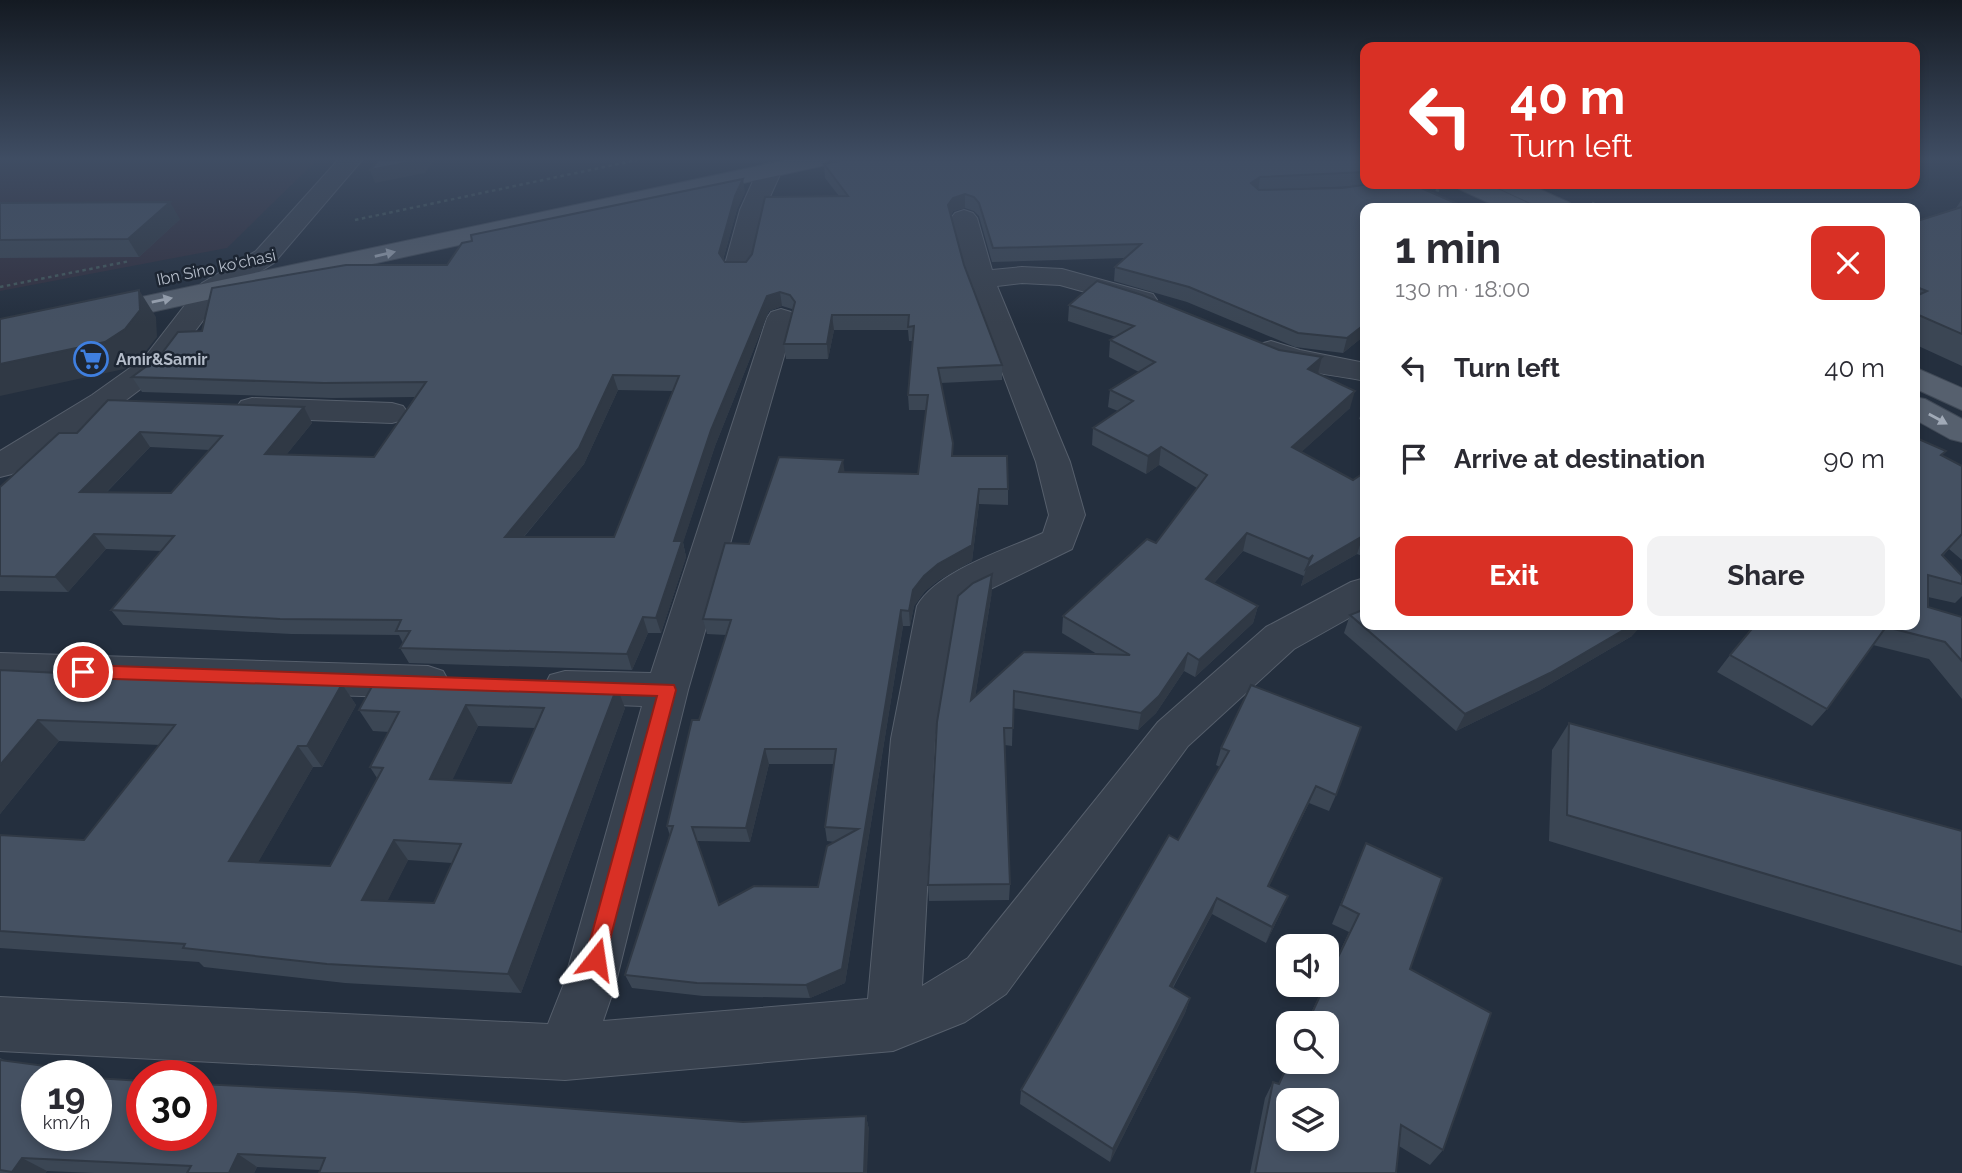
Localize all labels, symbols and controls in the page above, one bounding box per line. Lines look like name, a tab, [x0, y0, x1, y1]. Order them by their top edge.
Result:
text: 40 m	[1510, 68, 1625, 125]
icon: left	[1395, 70, 1486, 161]
text: Turn left	[1510, 127, 1632, 164]
text: 1 min	[1395, 224, 1501, 273]
button: close	[1811, 226, 1885, 300]
street label: Ibn Sino ko'chasi	[155, 246, 277, 289]
one-way arrow	[374, 248, 396, 259]
text: 130 m · 18:00	[1395, 275, 1530, 302]
one-way arrow	[151, 295, 173, 306]
supermarket icon: Amir&Samir	[72, 340, 110, 378]
icon: left	[1395, 349, 1433, 387]
place label: Amir&Samir	[116, 350, 207, 369]
text: Turn left	[1454, 353, 1560, 383]
text: 40 m	[1824, 353, 1885, 383]
one-way arrow	[1929, 413, 1948, 425]
icon: arrive	[1395, 440, 1433, 478]
text: Arrive at destination	[1454, 444, 1705, 474]
text: 90 m	[1823, 444, 1885, 474]
button: Exit	[1395, 536, 1633, 616]
button: Share	[1647, 536, 1885, 616]
pin	[53, 642, 113, 702]
icon: arrive	[64, 653, 102, 691]
position arrow	[559, 922, 633, 996]
map controls	[1276, 934, 1339, 1151]
button: sound	[1276, 934, 1339, 997]
button: search	[1276, 1011, 1339, 1074]
speed limit sign: 30	[126, 1060, 217, 1151]
text: 19	[48, 1076, 85, 1117]
button: layers	[1276, 1088, 1339, 1151]
text: km/h	[43, 1112, 90, 1133]

